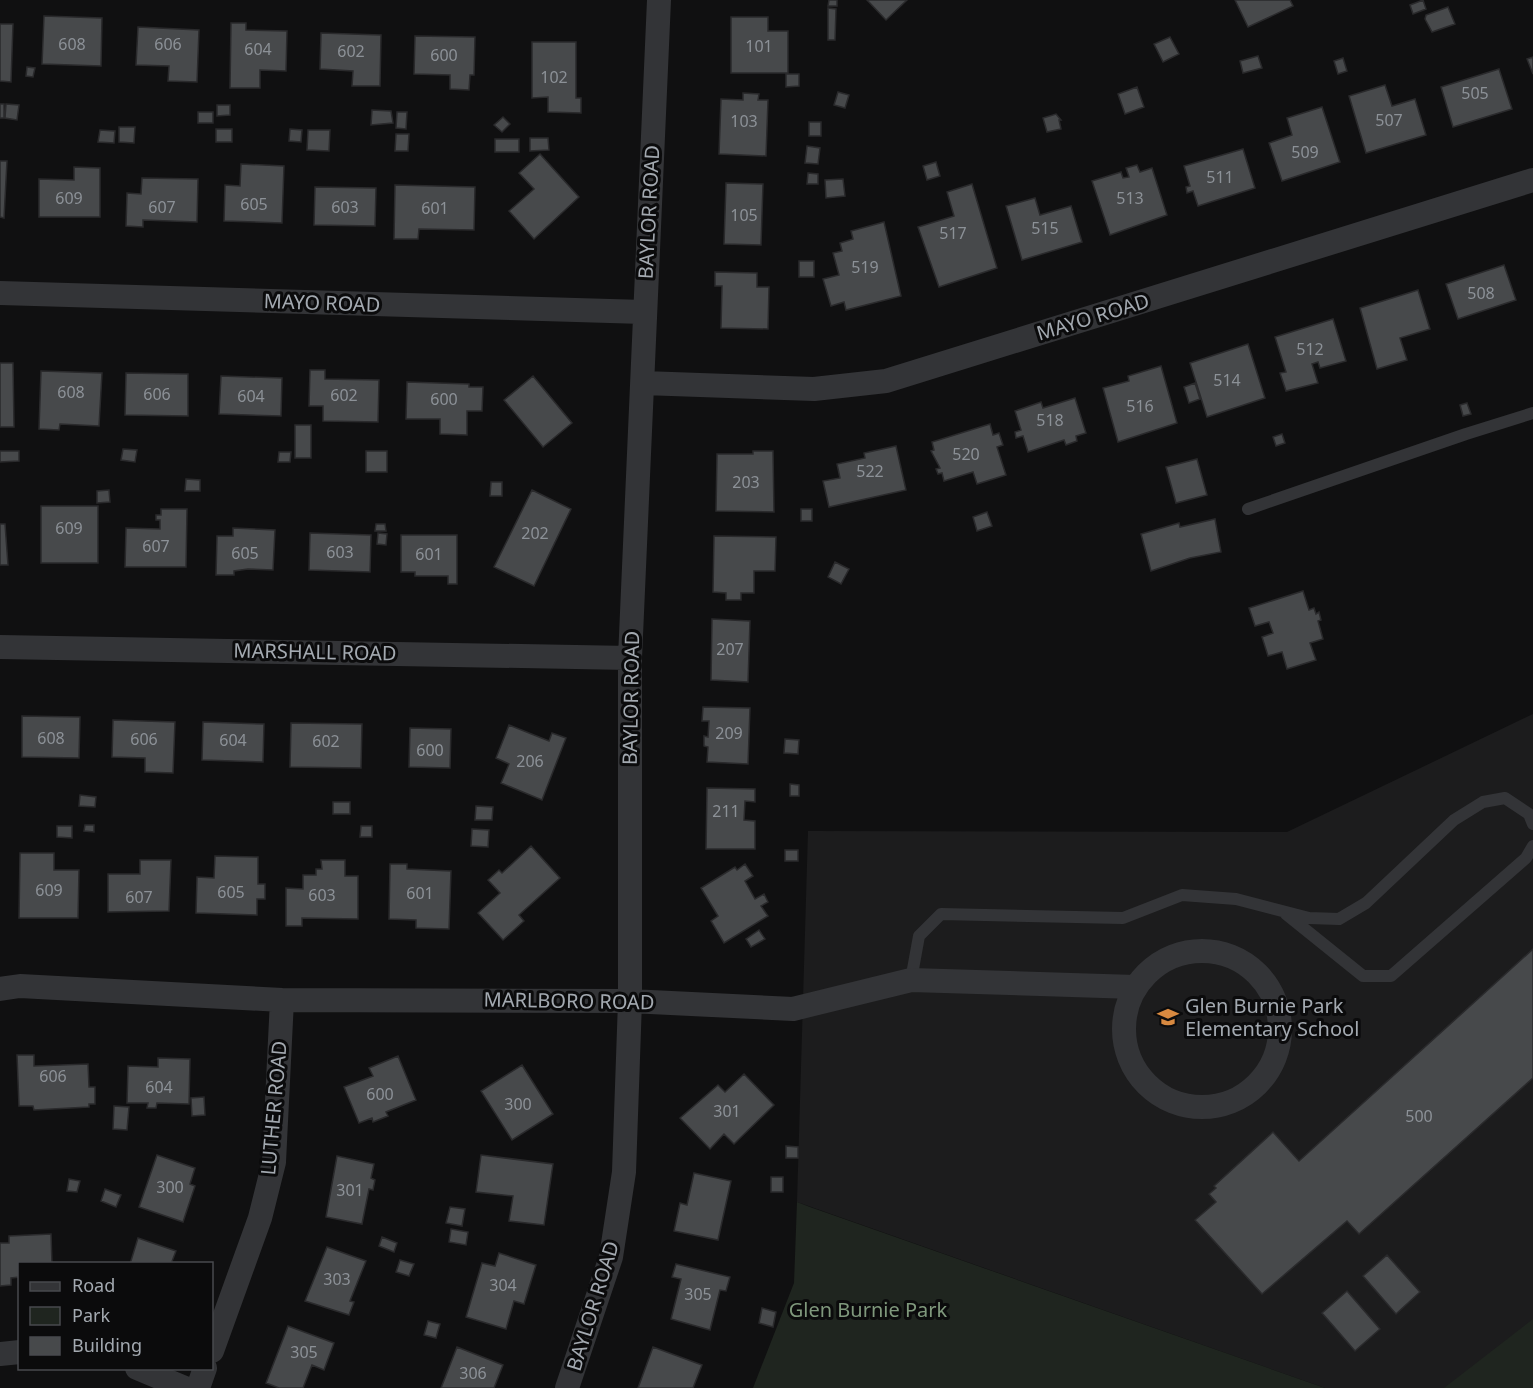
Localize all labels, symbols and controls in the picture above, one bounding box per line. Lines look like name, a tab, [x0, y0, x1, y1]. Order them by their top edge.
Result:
house number: 608	[58, 33, 86, 55]
house number: 606	[154, 33, 182, 55]
house number: 101	[745, 35, 773, 57]
house number: 604	[244, 38, 272, 60]
house number: 602	[337, 40, 365, 62]
house number: 600	[430, 44, 458, 66]
house number: 102	[540, 66, 568, 88]
house number: 505	[1461, 82, 1489, 104]
house number: 507	[1375, 109, 1403, 131]
house number: 103	[730, 110, 758, 132]
house number: 509	[1291, 141, 1319, 163]
street label: BAYLOR ROAD	[632, 144, 665, 280]
house number: 511	[1206, 166, 1234, 188]
house number: 609	[55, 187, 83, 209]
house number: 513	[1116, 187, 1144, 209]
house number: 605	[240, 193, 268, 215]
house number: 607	[148, 196, 176, 218]
house number: 603	[331, 196, 359, 218]
house number: 601	[421, 197, 449, 219]
house number: 105	[730, 204, 758, 226]
house number: 515	[1031, 217, 1059, 239]
house number: 517	[939, 222, 967, 244]
house number: 519	[851, 256, 879, 278]
house number: 508	[1467, 282, 1495, 304]
street label: MAYO ROAD	[263, 287, 381, 318]
street label: MAYO ROAD	[1033, 287, 1153, 346]
house number: 512	[1296, 338, 1324, 360]
house number: 514	[1213, 369, 1241, 391]
house number: 608	[57, 381, 85, 403]
house number: 606	[143, 383, 171, 405]
house number: 602	[330, 384, 358, 406]
house number: 604	[237, 385, 265, 407]
house number: 600	[430, 388, 458, 410]
house number: 516	[1126, 395, 1154, 417]
house number: 518	[1036, 409, 1064, 431]
house number: 520	[952, 443, 980, 465]
house number: 522	[856, 460, 884, 482]
house number: 203	[732, 471, 760, 493]
house number: 609	[55, 517, 83, 539]
house number: 202	[521, 522, 549, 544]
house number: 607	[142, 535, 170, 557]
house number: 603	[326, 541, 354, 563]
house number: 605	[231, 542, 259, 564]
house number: 601	[415, 543, 443, 565]
street label: BAYLOR ROAD	[616, 631, 645, 765]
street label: MARSHALL ROAD	[233, 637, 397, 666]
house number: 207	[716, 638, 744, 660]
house number: 209	[715, 722, 743, 744]
house number: 608	[37, 727, 65, 749]
house number: 606	[130, 728, 158, 750]
house number: 604	[219, 729, 247, 751]
house number: 602	[312, 730, 340, 752]
house number: 600	[416, 739, 444, 761]
house number: 206	[516, 750, 544, 772]
house number: 211	[712, 800, 740, 822]
house number: 609	[35, 879, 63, 901]
house number: 605	[217, 881, 245, 903]
house number: 601	[406, 882, 434, 904]
house number: 603	[308, 884, 336, 906]
house number: 607	[125, 886, 153, 908]
street label: MARLBORO ROAD	[483, 986, 655, 1015]
place label: Glen Burnie Park Elementary School	[1185, 992, 1359, 1042]
school or university icon: Glen Burnie Park Elementary School	[1156, 1005, 1180, 1029]
street label: LUTHER ROAD	[254, 1040, 293, 1176]
house number: 606	[39, 1065, 67, 1087]
house number: 604	[145, 1076, 173, 1098]
house number: 600	[366, 1083, 394, 1105]
house number: 300	[504, 1093, 532, 1115]
house number: 301	[713, 1100, 741, 1122]
house number: 500	[1405, 1105, 1433, 1127]
house number: 300	[156, 1176, 184, 1198]
house number: 301	[336, 1179, 364, 1201]
street label: BAYLOR ROAD	[560, 1238, 625, 1374]
legend	[18, 1262, 213, 1370]
house number: 303	[323, 1268, 351, 1290]
text: Road	[72, 1273, 115, 1297]
house number: 304	[489, 1274, 517, 1296]
house number: 305	[684, 1283, 712, 1305]
park label: Glen Burnie Park	[789, 1296, 948, 1323]
text: Park	[72, 1303, 110, 1327]
text: Building	[72, 1333, 142, 1357]
house number: 305	[290, 1341, 318, 1363]
house number: 306	[459, 1362, 487, 1384]

